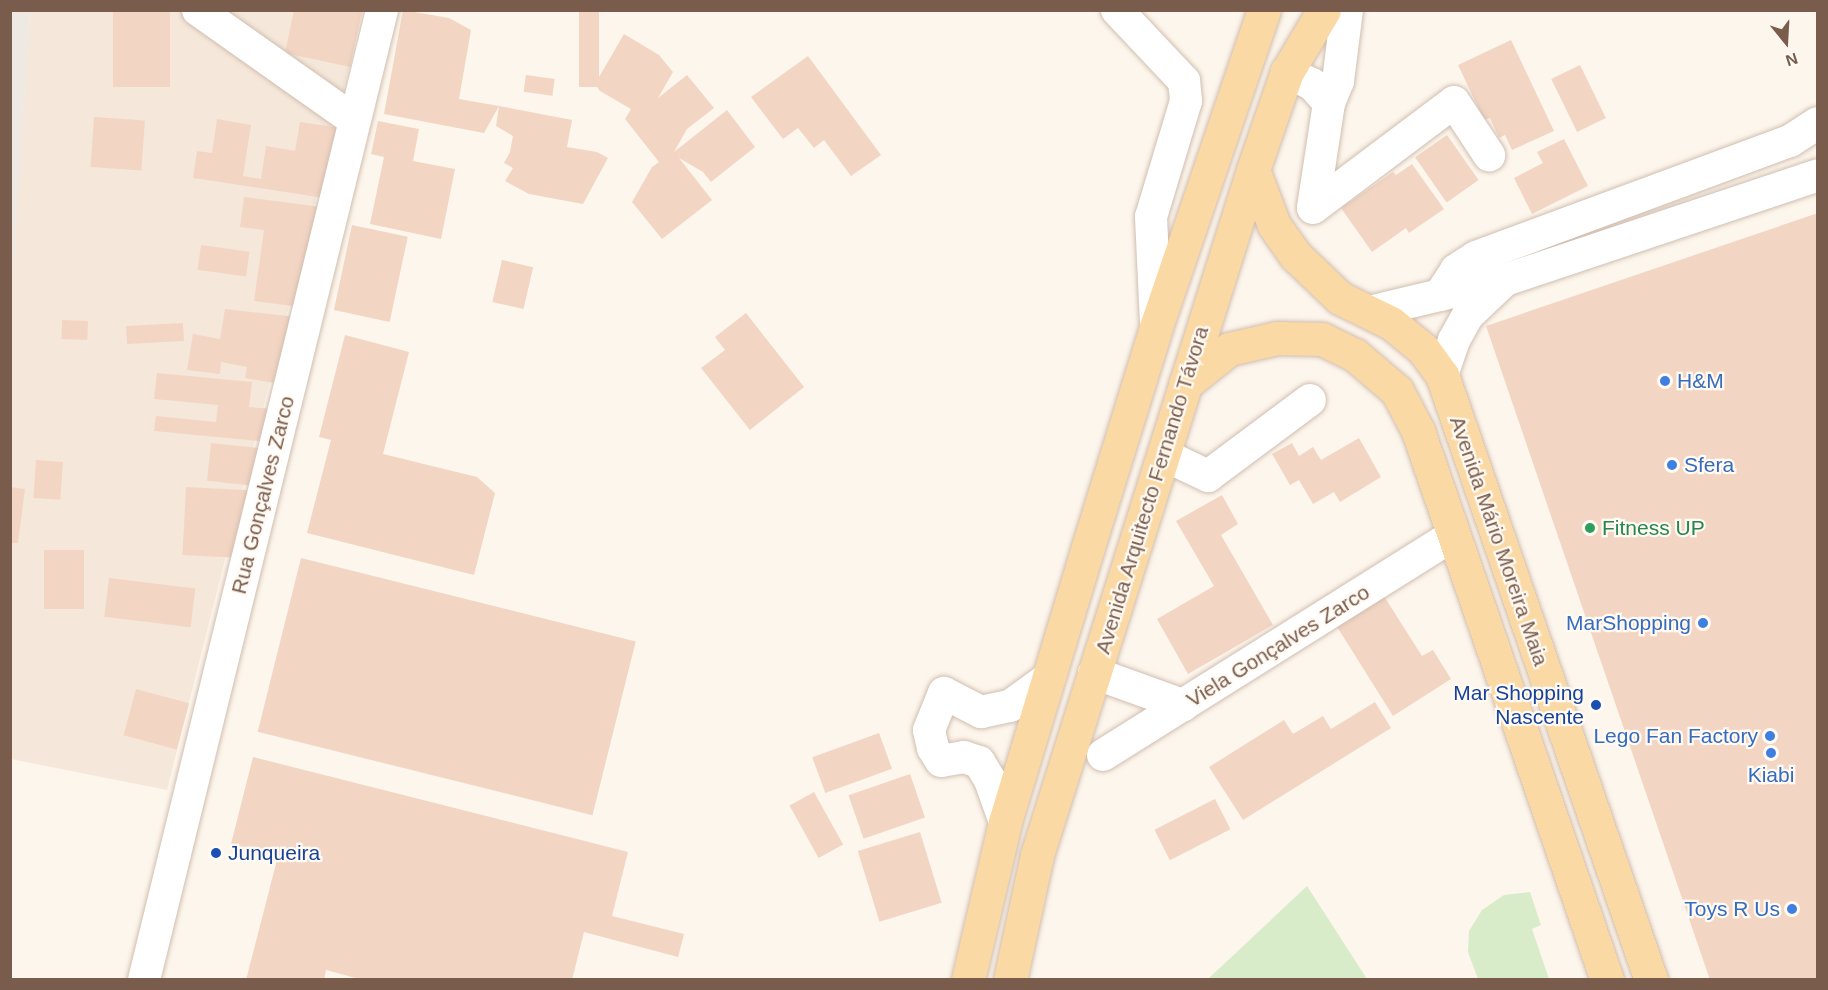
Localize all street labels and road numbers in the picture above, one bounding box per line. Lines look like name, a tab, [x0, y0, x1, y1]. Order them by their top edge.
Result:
street label: Avenida Arquitecto Fernando Távora	[1090, 322, 1214, 658]
street label: Rua Gonçalves Zarco	[226, 393, 300, 597]
street label: Avenida Mário Moreira Maia	[1444, 413, 1554, 669]
street label: Viela Gonçalves Zarco	[1182, 579, 1374, 713]

